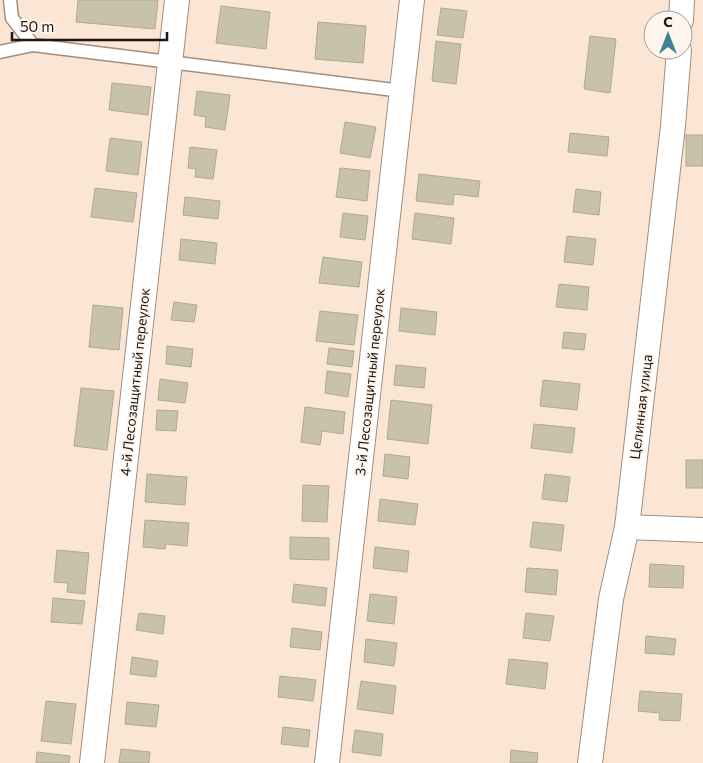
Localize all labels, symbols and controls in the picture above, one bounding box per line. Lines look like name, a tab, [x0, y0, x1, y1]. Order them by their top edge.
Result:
scale bar	[12, 10, 168, 42]
north arrow	[643, 10, 693, 60]
text: С	[663, 13, 673, 30]
text: 50 m	[20, 17, 54, 35]
street label: 4-й Лесозащитный переулок	[116, 287, 153, 477]
street label: 3-й Лесозащитный переулок	[351, 287, 388, 477]
street label: Целинная улица	[626, 353, 655, 460]

